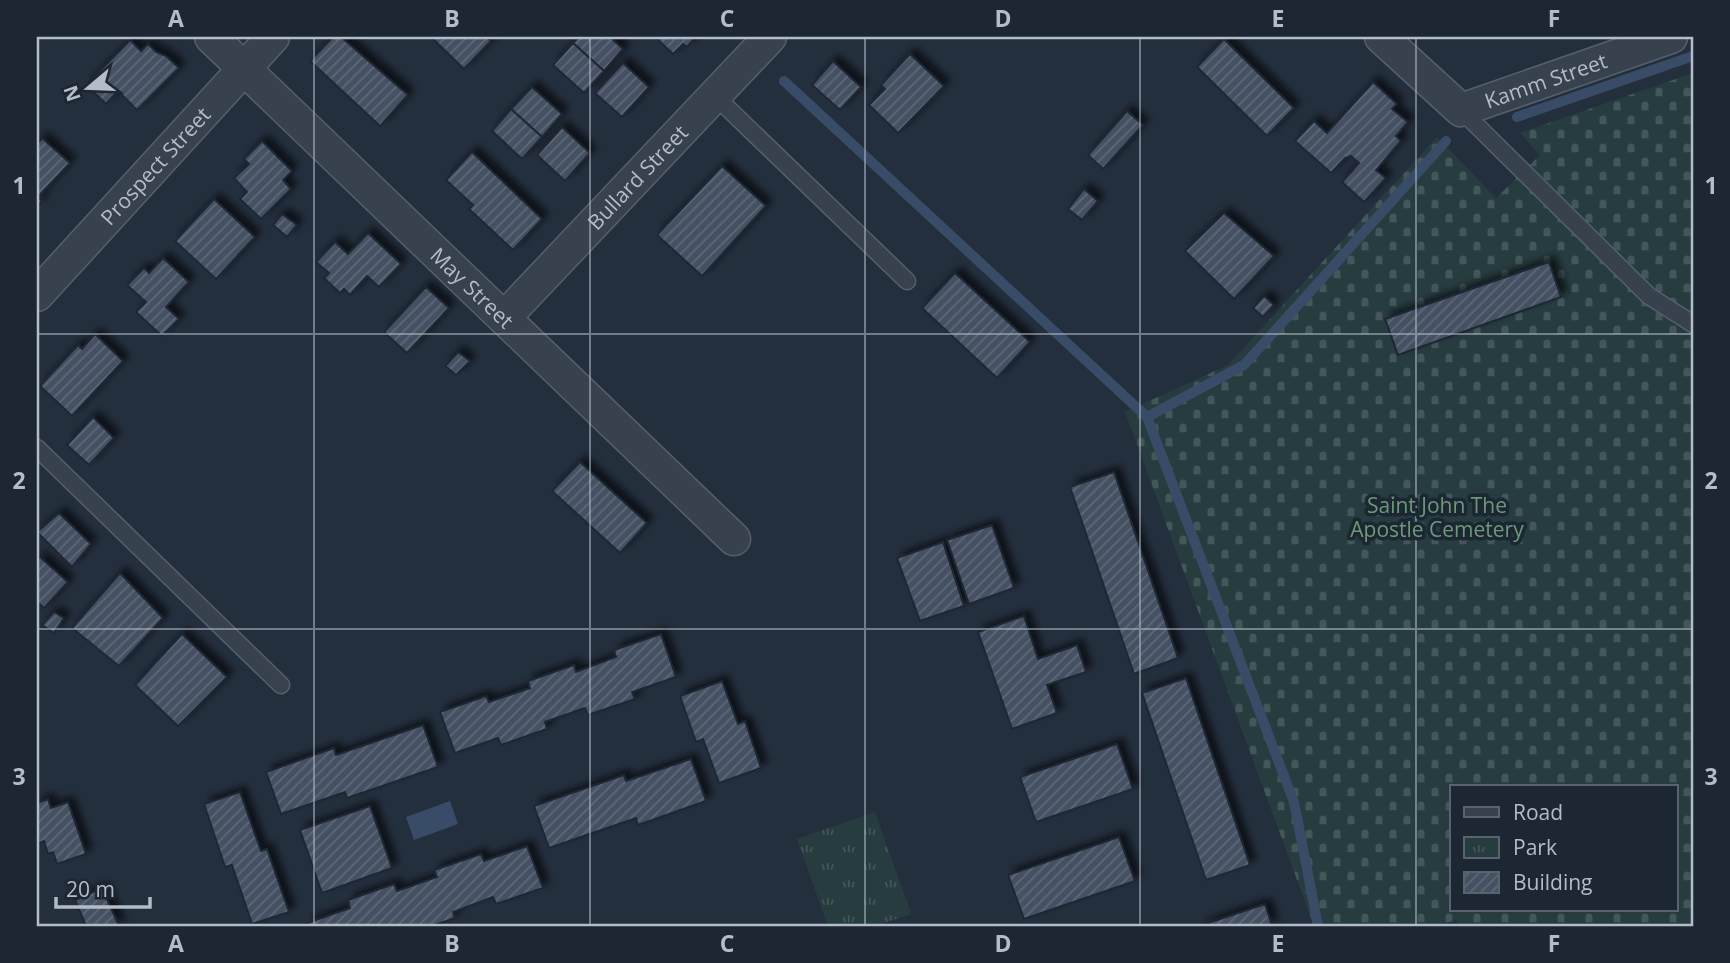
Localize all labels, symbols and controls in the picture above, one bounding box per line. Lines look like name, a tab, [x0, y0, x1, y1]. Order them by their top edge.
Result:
text: A	[168, 2, 184, 34]
text: B	[444, 2, 460, 34]
text: C	[720, 2, 734, 34]
text: D	[994, 2, 1012, 34]
text: E	[1272, 2, 1284, 34]
text: F	[1548, 2, 1560, 34]
street label: Kamm Street	[1481, 46, 1611, 115]
north arrow	[52, 52, 122, 122]
text: N	[57, 82, 87, 105]
street label: Prospect Street	[94, 101, 216, 231]
street label: Bullard Street	[581, 119, 694, 236]
text: 1	[12, 169, 26, 201]
text: 1	[1704, 169, 1718, 201]
street label: May Street	[424, 241, 520, 334]
text: 2	[12, 464, 26, 496]
text: 2	[1704, 464, 1718, 496]
park label: Saint John The Apostle Cemetery	[1350, 491, 1524, 543]
text: 3	[12, 760, 26, 792]
text: 3	[1704, 760, 1718, 792]
legend	[1450, 785, 1678, 911]
text: Road	[1513, 798, 1563, 826]
text: Park	[1513, 833, 1557, 861]
scale bar	[56, 865, 150, 909]
text: Building	[1513, 868, 1592, 896]
text: 20 m	[66, 875, 115, 903]
text: A	[168, 927, 184, 959]
text: B	[444, 927, 460, 959]
text: C	[720, 927, 734, 959]
text: D	[994, 927, 1012, 959]
text: E	[1272, 927, 1284, 959]
text: F	[1548, 927, 1560, 959]

